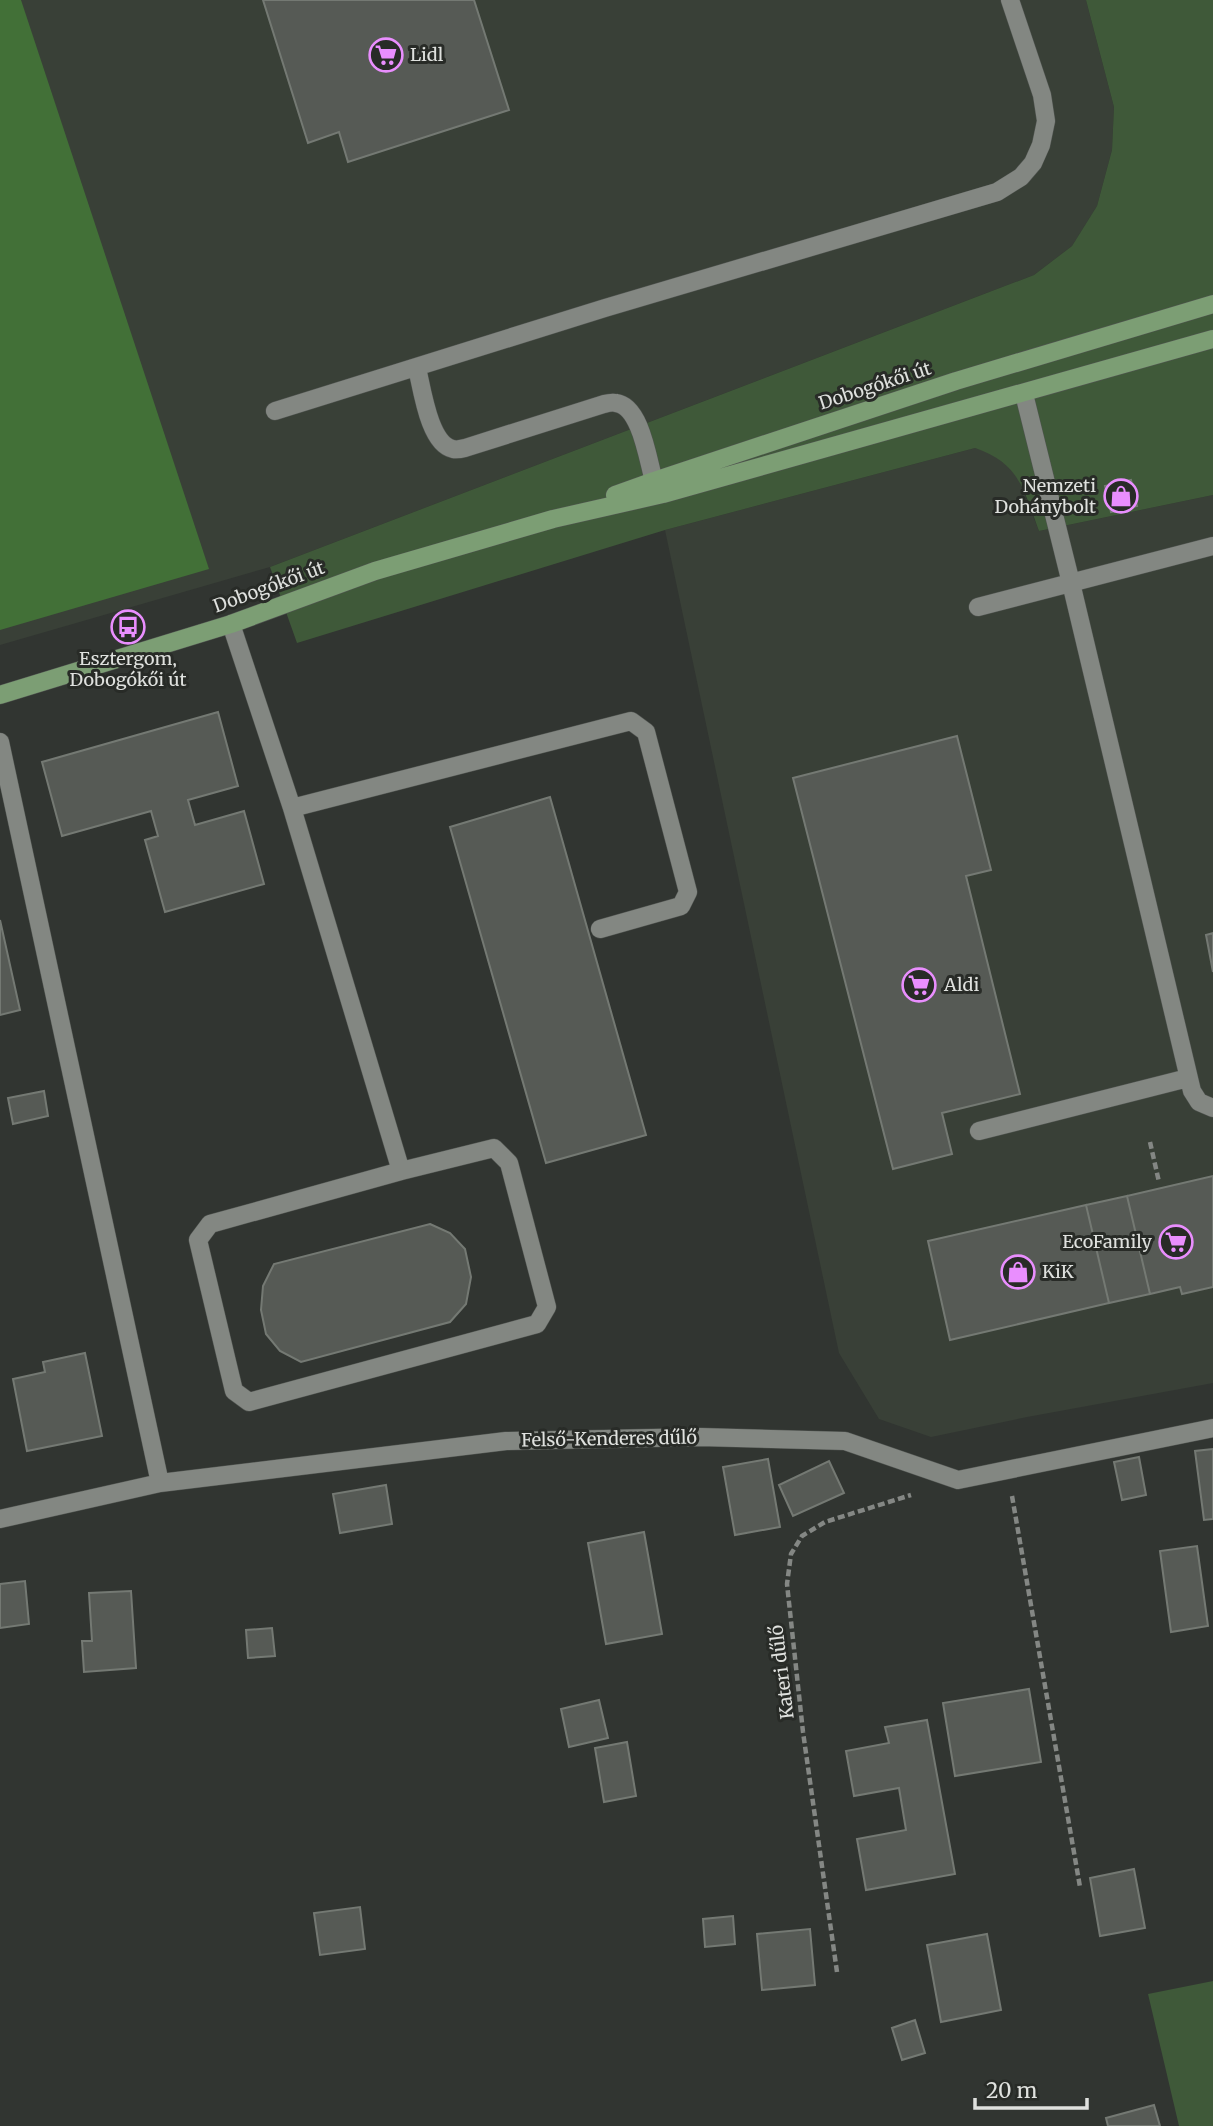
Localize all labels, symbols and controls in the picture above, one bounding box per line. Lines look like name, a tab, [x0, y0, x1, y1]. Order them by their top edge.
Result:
supermarket icon: Lidl	[367, 36, 405, 74]
place label: Lidl	[410, 43, 444, 66]
street label: Dobogókői út	[816, 357, 934, 415]
place label: Nemzeti Dohánybolt	[995, 474, 1096, 518]
shop icon: Nemzeti Dohánybolt	[1102, 477, 1140, 515]
street label: Dobogókői út	[210, 556, 328, 617]
bus stop icon: Esztergom, Dobogókői út	[109, 608, 147, 646]
place label: Esztergom, Dobogókői út	[70, 647, 186, 691]
supermarket icon: Aldi	[900, 966, 938, 1004]
place label: Aldi	[943, 973, 979, 996]
supermarket icon: EcoFamily	[1157, 1223, 1195, 1261]
place label: EcoFamily	[1062, 1230, 1153, 1253]
shop icon: KiK	[999, 1253, 1037, 1291]
place label: KiK	[1042, 1260, 1074, 1283]
street label: Felső-Kenderes dűlő	[521, 1425, 697, 1452]
street label: Kateri dűlő	[764, 1624, 799, 1721]
scale bar	[975, 2066, 1087, 2110]
text: 20 m	[986, 2077, 1038, 2104]

